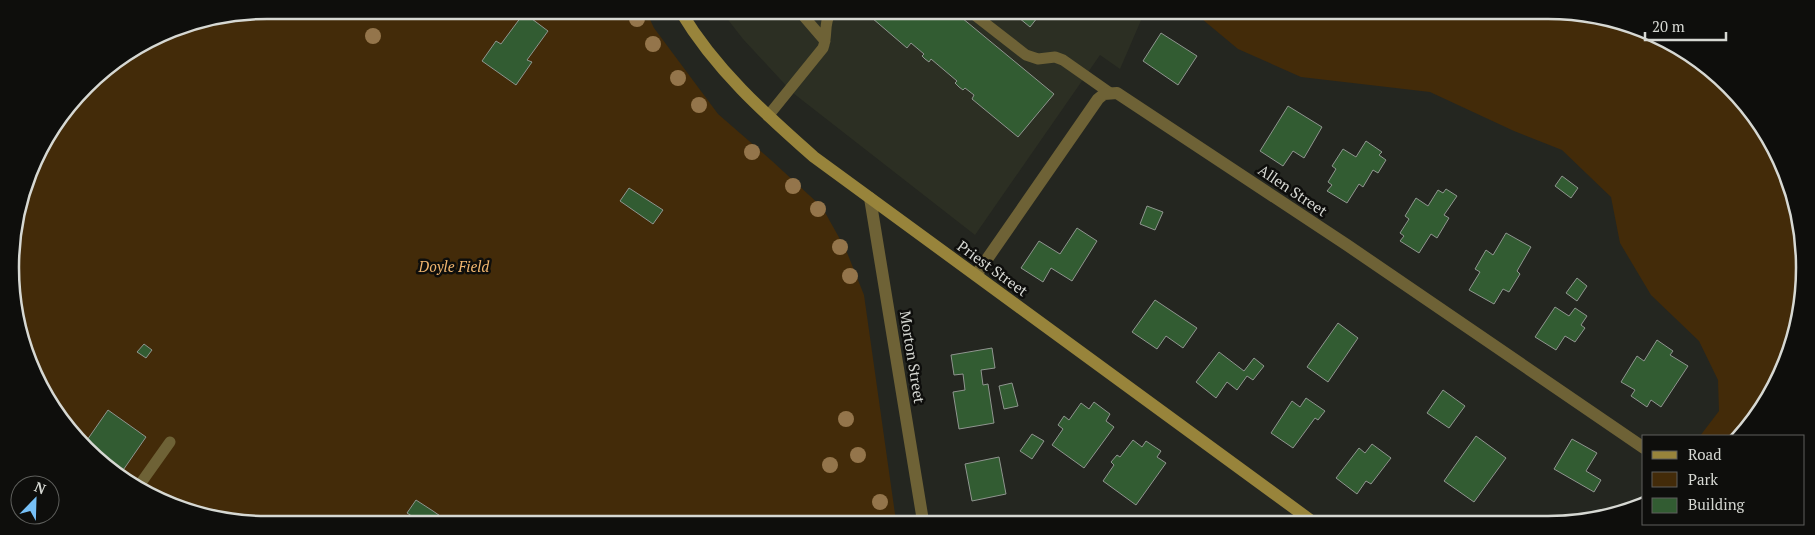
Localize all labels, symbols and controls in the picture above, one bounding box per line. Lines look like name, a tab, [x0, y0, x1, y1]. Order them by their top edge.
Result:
scale bar	[1645, 10, 1726, 42]
text: 20 m	[1652, 16, 1685, 36]
street label: Allen Street	[1254, 160, 1332, 221]
street label: Priest Street	[954, 236, 1033, 301]
park label: Doyle Field	[418, 256, 490, 276]
street label: Morton Street	[896, 309, 930, 405]
legend	[1642, 435, 1805, 525]
text: Road	[1688, 444, 1721, 464]
text: Park	[1688, 469, 1718, 489]
north arrow	[10, 475, 60, 525]
text: N	[32, 477, 49, 499]
text: Building	[1688, 494, 1746, 514]

